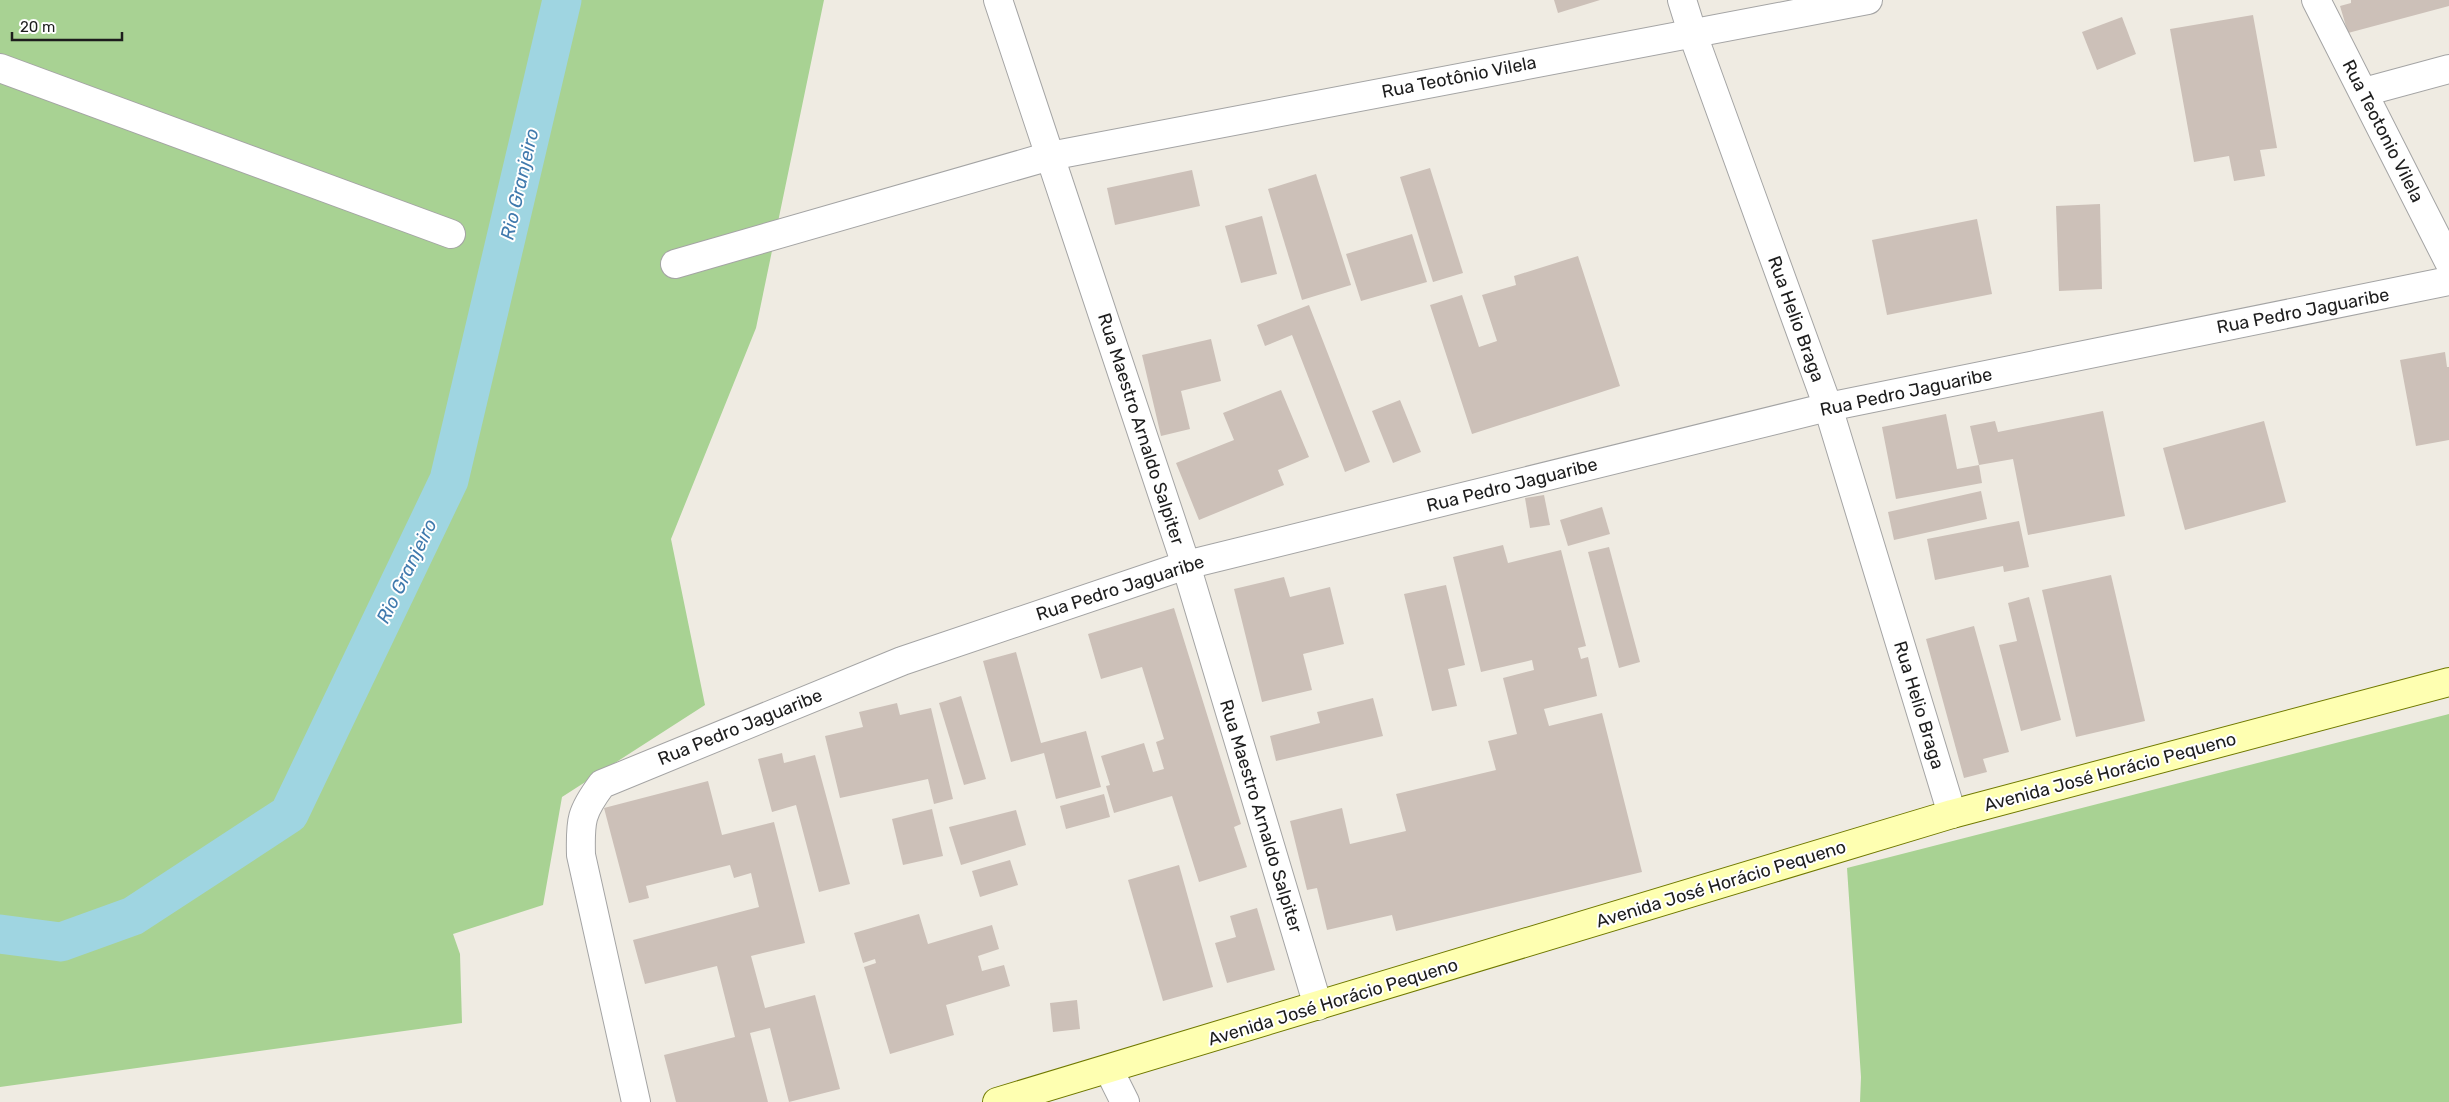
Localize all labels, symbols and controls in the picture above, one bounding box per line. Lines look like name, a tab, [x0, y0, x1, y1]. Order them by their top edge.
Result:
scale bar	[12, 10, 122, 42]
text: 20 m	[20, 18, 55, 36]
street label: Rua Teotônio Vilela	[1380, 51, 1538, 103]
street label: Rua Teotonio Vilela	[2337, 56, 2429, 206]
water label: Rio Granjeiro	[496, 126, 543, 242]
street label: Rua Helio Braga	[1763, 253, 1829, 385]
street label: Rua Pedro Jaguaribe	[2215, 283, 2391, 339]
street label: Rua Maestro Arnaldo Salpiter	[1093, 310, 1189, 548]
street label: Rua Pedro Jaguaribe	[1818, 363, 1994, 421]
street label: Rua Pedro Jaguaribe	[1424, 453, 1600, 517]
water label: Rio Granjeiro	[371, 515, 442, 627]
street label: Rua Pedro Jaguaribe	[1033, 550, 1207, 626]
street label: Rua Helio Braga	[1889, 638, 1949, 772]
street label: Rua Pedro Jaguaribe	[655, 684, 825, 770]
street label: Rua Maestro Arnaldo Salpiter	[1215, 697, 1307, 935]
street label: Avenida José Horácio Pequeno	[1981, 728, 2239, 816]
street label: Avenida José Horácio Pequeno	[1593, 835, 1849, 933]
street label: Avenida José Horácio Pequeno	[1205, 953, 1461, 1051]

